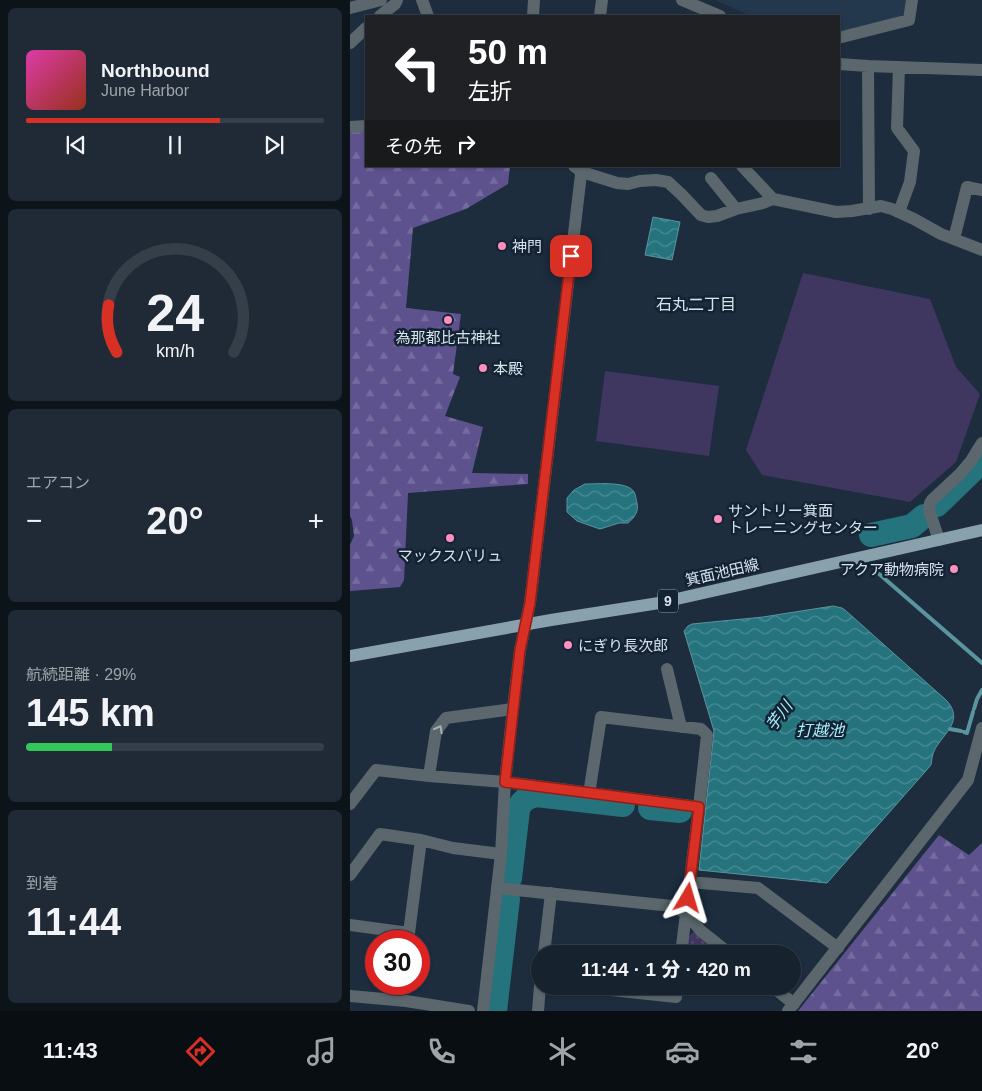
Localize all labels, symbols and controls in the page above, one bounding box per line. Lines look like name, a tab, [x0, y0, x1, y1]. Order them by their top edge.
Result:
text: 50 m	[468, 32, 548, 71]
icon: left	[385, 35, 450, 100]
text: Northbound	[101, 60, 210, 81]
text: 左折	[468, 79, 512, 104]
text: June Harbor	[101, 82, 189, 99]
icon: right	[452, 130, 480, 158]
icon: previous	[62, 131, 90, 159]
icon: pause	[161, 131, 189, 159]
icon: next	[260, 131, 288, 159]
text: その先	[385, 136, 442, 157]
pin	[550, 235, 592, 277]
place label: 神門	[512, 238, 542, 255]
marker: 神門	[496, 240, 508, 252]
icon: arrive	[557, 242, 585, 270]
text: 24	[146, 284, 204, 342]
district label: 石丸二丁目	[656, 296, 736, 313]
marker: 為那都比古神社	[442, 314, 454, 326]
place label: 為那都比古神社	[395, 329, 501, 346]
text: km/h	[156, 341, 194, 361]
place label: 本殿	[493, 360, 523, 377]
marker: 本殿	[477, 362, 489, 374]
text: エアコン	[26, 474, 90, 491]
text: 20°	[146, 500, 204, 542]
place label: サントリー箕面 トレーニングセンター	[728, 502, 878, 536]
text: −	[26, 505, 42, 536]
text: +	[308, 505, 324, 536]
marker: サントリー箕面 トレーニングセンター	[712, 513, 724, 525]
marker: マックスバリュ	[444, 532, 456, 544]
place label: マックスバリュ	[398, 547, 502, 564]
street label: 箕面池田線	[684, 555, 760, 589]
place label: アクア動物病院	[840, 561, 944, 578]
marker: アクア動物病院	[948, 563, 960, 575]
road number: 9	[658, 590, 678, 612]
place label: にぎり長次郎	[578, 637, 668, 654]
marker: にぎり長次郎	[562, 639, 574, 651]
text: 航続距離 · 29%	[26, 666, 136, 683]
text: 145 km	[26, 692, 155, 734]
water label: 芋川	[763, 697, 797, 734]
water label: 打越池	[796, 722, 846, 739]
one-way arrow	[433, 725, 443, 734]
position arrow	[661, 871, 713, 923]
text: 到着	[26, 875, 58, 892]
text: 11:44	[26, 901, 121, 943]
speed limit sign: 30	[365, 930, 430, 995]
text: 11:44 · 1 分 · 420 m	[581, 959, 751, 980]
icon: directions	[183, 1034, 218, 1069]
icon: music	[304, 1034, 339, 1069]
icon: phone	[424, 1034, 459, 1069]
icon: climate	[545, 1034, 580, 1069]
icon: car	[665, 1034, 700, 1069]
icon: filters	[786, 1034, 821, 1069]
text: 11:43	[43, 1038, 98, 1063]
text: 20°	[906, 1038, 939, 1063]

